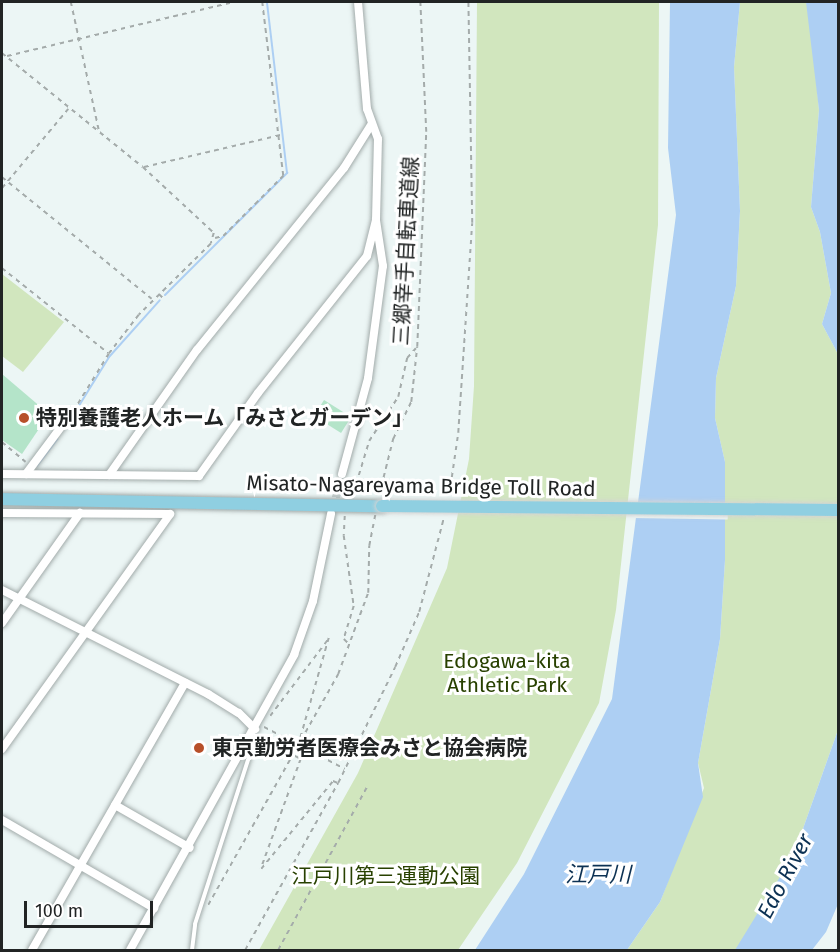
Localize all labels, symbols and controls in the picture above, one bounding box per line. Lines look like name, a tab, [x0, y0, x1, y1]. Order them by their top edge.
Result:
street label: 三郷幸手自転車道線	[388, 156, 424, 346]
place label: 特別養護老人ホーム「みさとガーデン」	[36, 405, 414, 431]
marker: 特別養護老人ホーム「みさとガーデン」	[17, 411, 31, 425]
street label: Misato-Nagareyama Bridge Toll Road	[246, 470, 596, 502]
park label: Edogawa-kita Athletic Park	[443, 648, 571, 698]
place label: 東京勤労者医療会みさと協会病院	[212, 735, 527, 761]
marker: 東京勤労者医療会みさと協会病院	[190, 739, 208, 757]
water label: Edo River	[752, 829, 818, 923]
water label: 江戸川	[565, 862, 631, 888]
park label: 江戸川第三運動公園	[292, 863, 480, 889]
scale bar	[27, 889, 156, 927]
text: 100 m	[35, 900, 83, 922]

